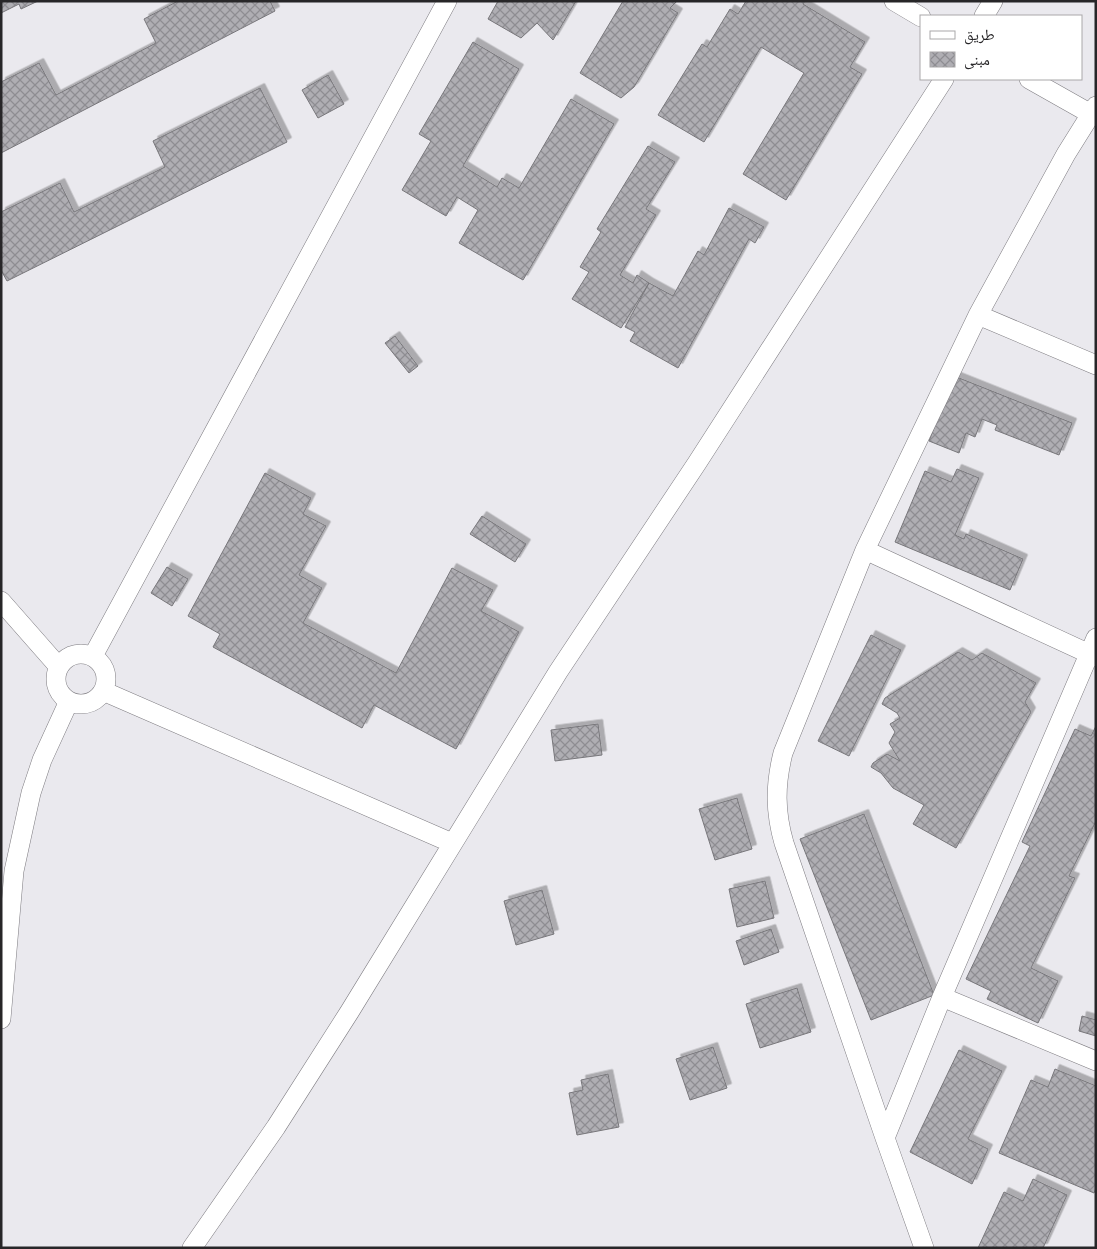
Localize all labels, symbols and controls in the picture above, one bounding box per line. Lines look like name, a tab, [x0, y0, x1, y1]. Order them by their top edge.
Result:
legend	[920, 15, 1082, 80]
text: طريق	[964, 24, 995, 45]
text: مبنى	[964, 49, 990, 70]

